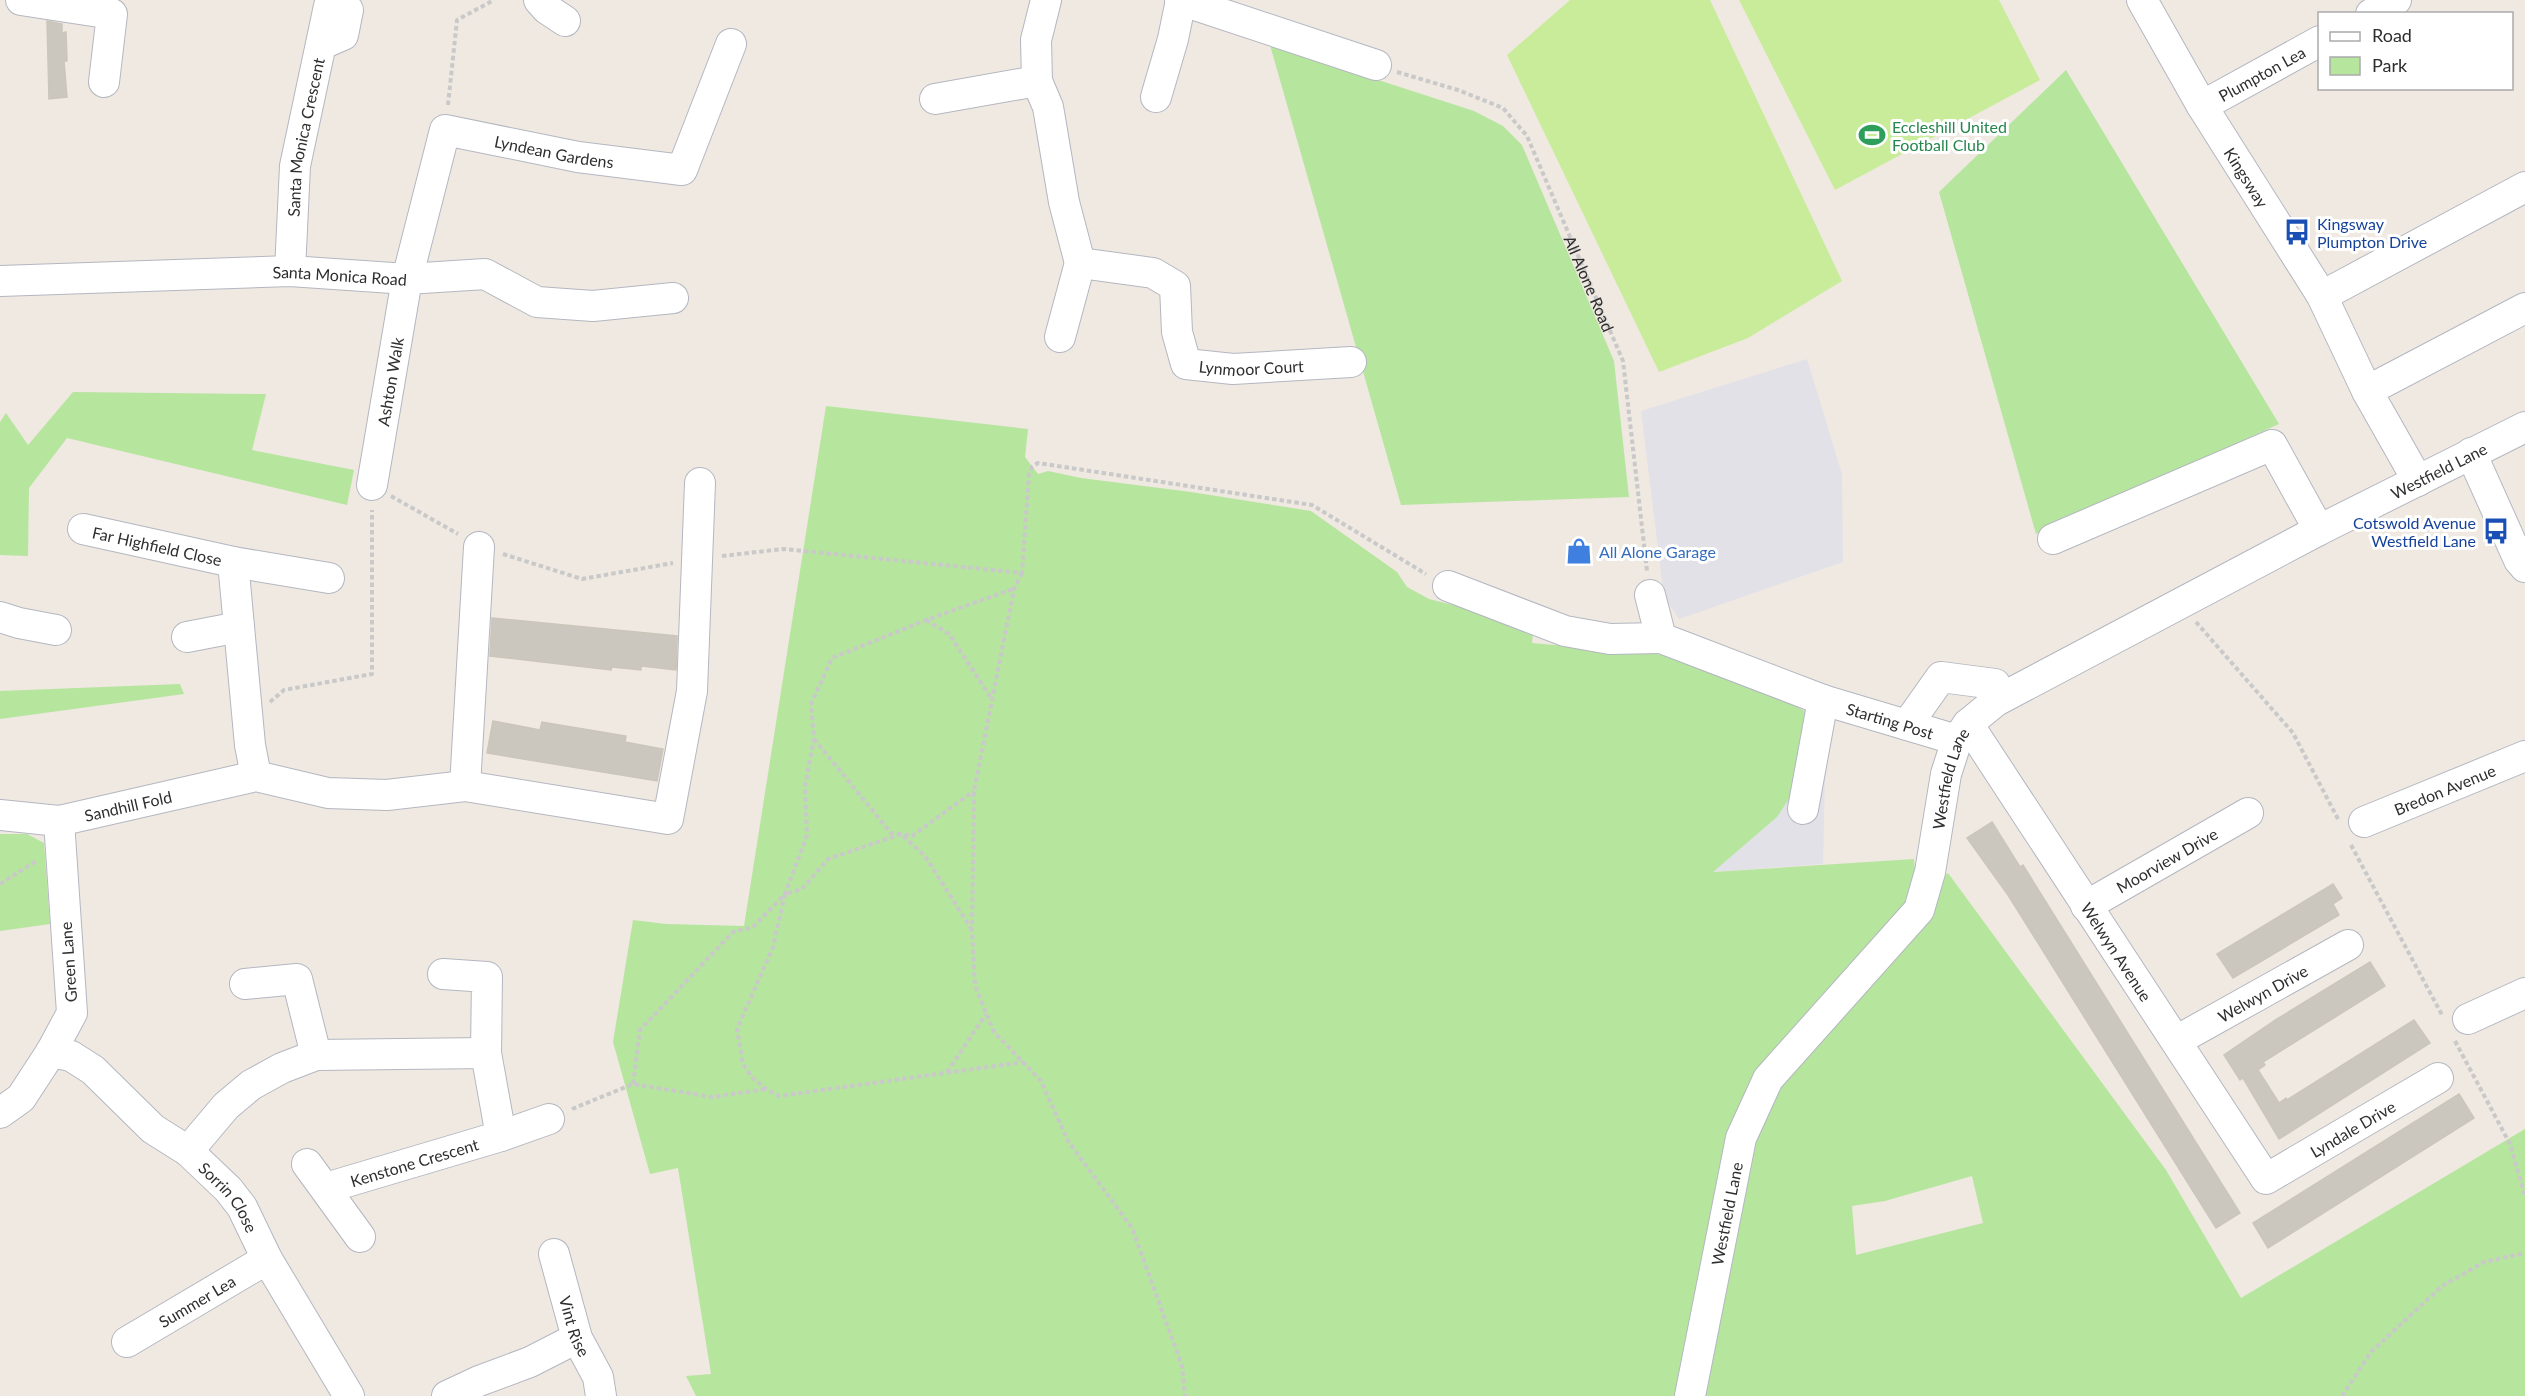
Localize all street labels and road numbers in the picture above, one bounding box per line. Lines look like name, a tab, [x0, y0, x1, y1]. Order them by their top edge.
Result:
street label: Plumpton Lea	[2215, 42, 2308, 105]
street label: Santa Monica Crescent	[283, 56, 327, 217]
street label: Lyndean Gardens	[493, 131, 615, 171]
street label: Kingsway	[2221, 144, 2273, 211]
street label: All Alone Road	[1561, 232, 1619, 334]
street label: Santa Monica Road	[272, 261, 408, 288]
street label: Ashton Walk	[373, 335, 407, 427]
street label: Lynmoor Court	[1198, 355, 1305, 379]
street label: Westfield Lane	[2388, 438, 2490, 502]
street label: Far Highfield Close	[91, 522, 224, 569]
street label: Starting Post	[1844, 698, 1936, 742]
street label: Westfield Lane	[1928, 724, 1972, 831]
street label: Bredon Avenue	[2391, 760, 2498, 818]
street label: Sandhill Fold	[82, 786, 173, 824]
street label: Moorview Drive	[2113, 823, 2221, 896]
street label: Welwyn Avenue	[2078, 899, 2156, 1005]
street label: Green Lane	[56, 921, 80, 1003]
street label: Welwyn Drive	[2214, 960, 2311, 1025]
street label: Lyndale Drive	[2306, 1096, 2398, 1161]
street label: Kenstone Crescent	[348, 1134, 481, 1190]
street label: Sorrin Close	[196, 1157, 262, 1235]
street label: Westfield Lane	[1707, 1160, 1746, 1267]
street label: Summer Lea	[155, 1271, 238, 1331]
street label: Vint Rise	[556, 1294, 594, 1359]

